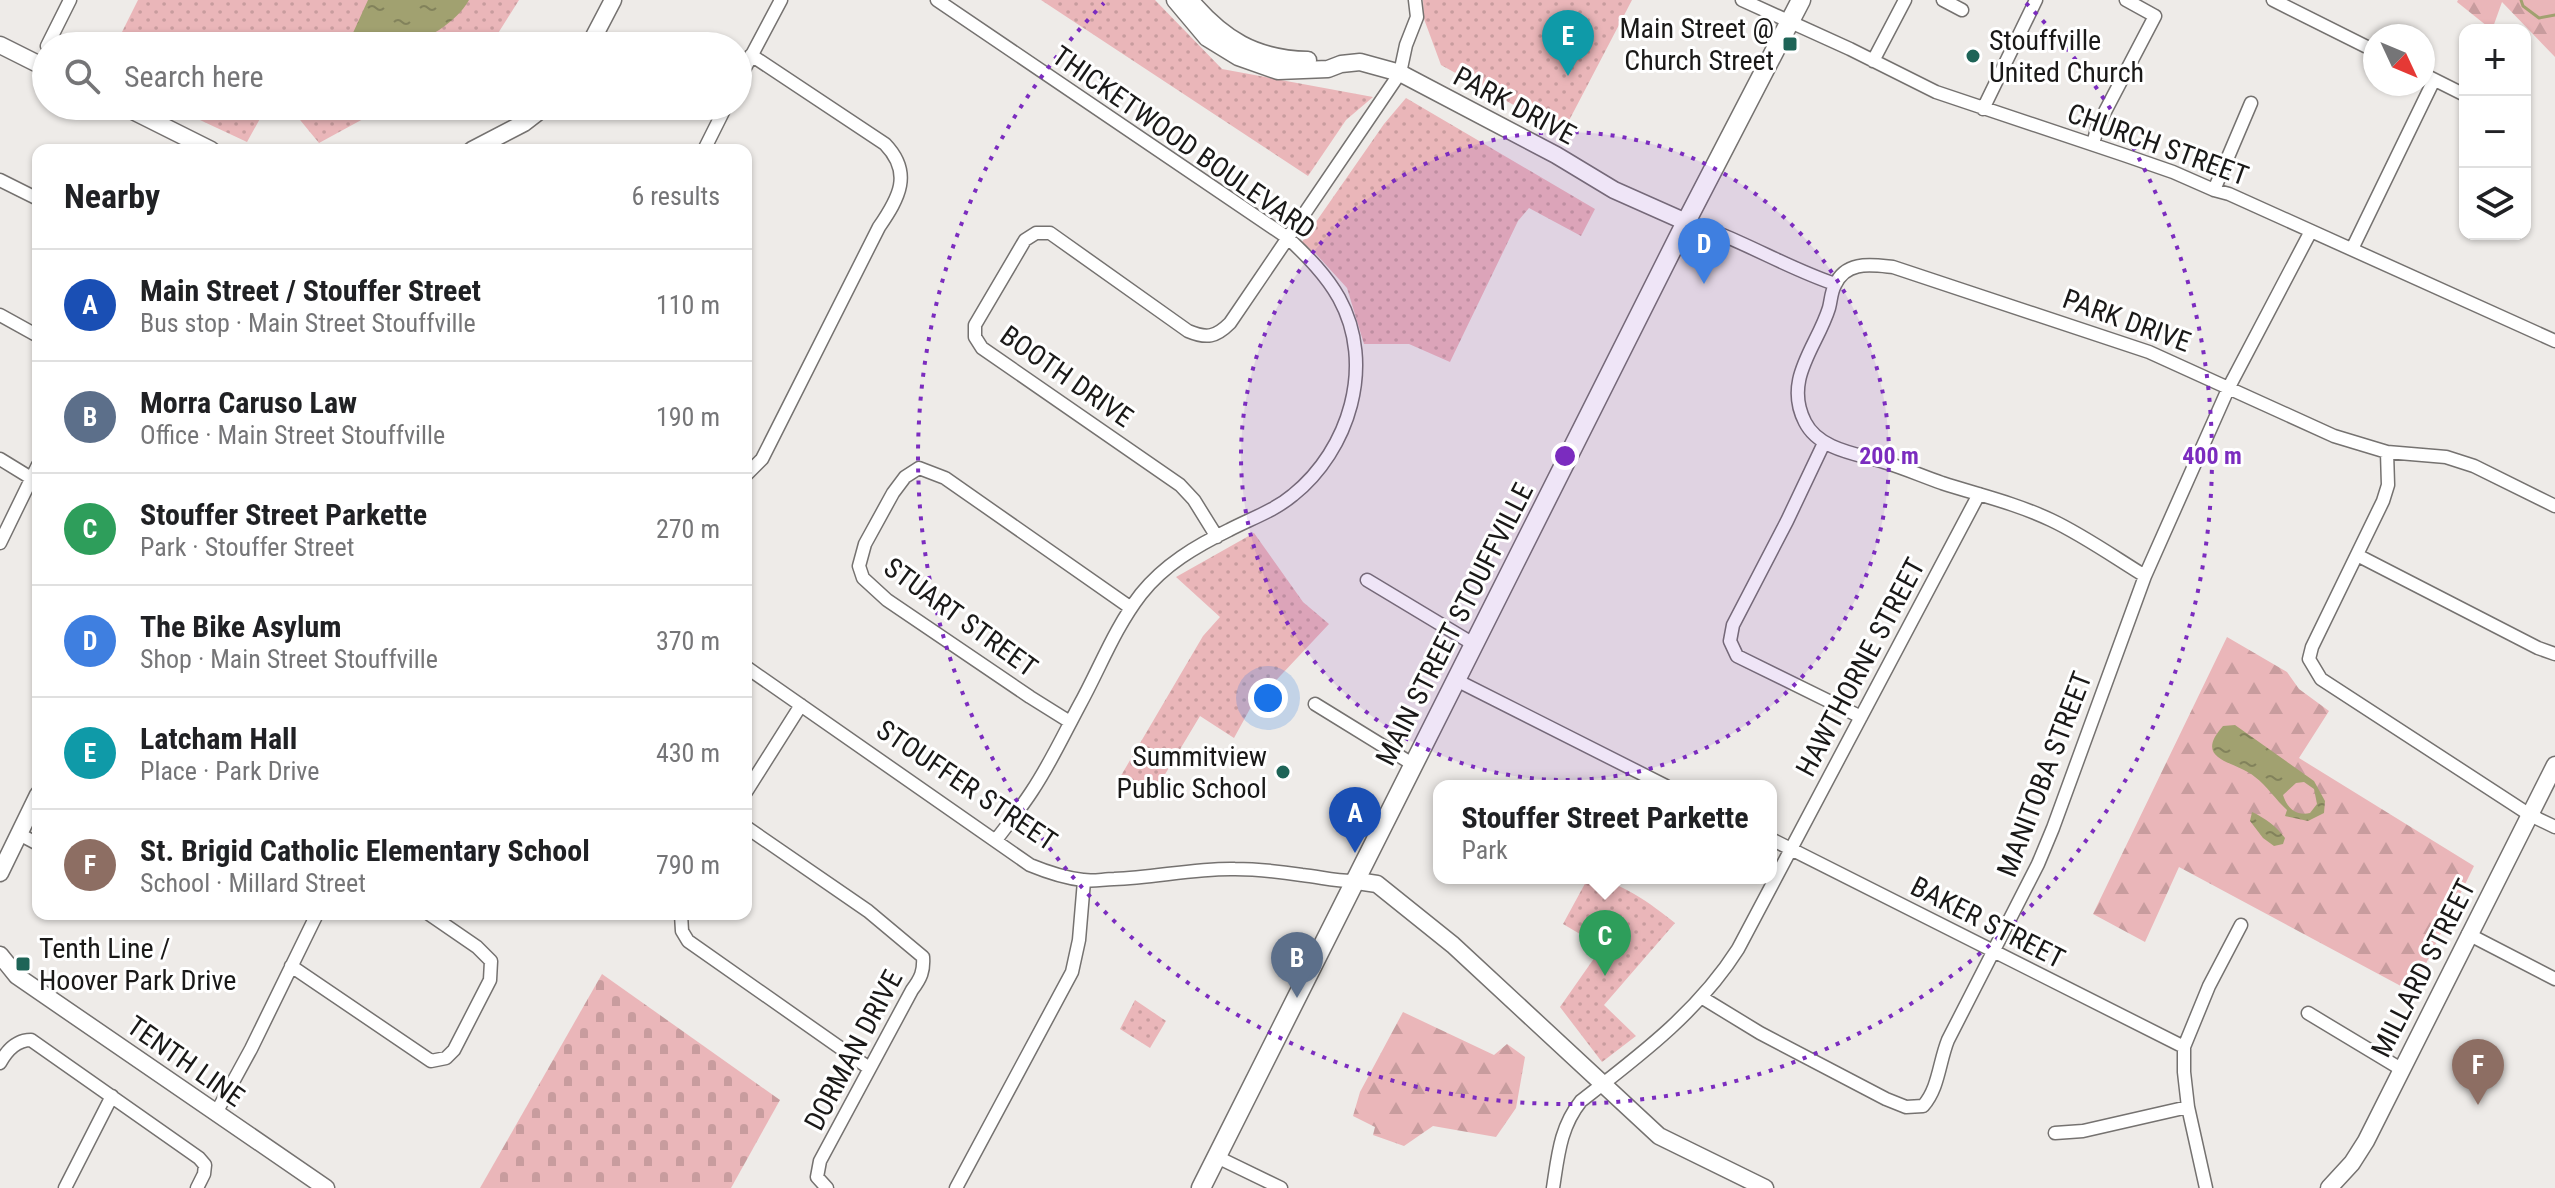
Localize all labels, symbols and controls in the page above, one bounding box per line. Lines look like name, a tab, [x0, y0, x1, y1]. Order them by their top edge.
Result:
pin: E	[1542, 10, 1594, 76]
place label: Main Street @ Church Street	[1619, 12, 1774, 77]
place label: Stouffville United Church	[1989, 24, 2144, 89]
north arrow	[2363, 24, 2435, 96]
map controls	[2459, 24, 2531, 240]
button: +	[2459, 24, 2531, 96]
search box	[32, 32, 752, 120]
marker: Main Street @ Church Street	[1781, 35, 1799, 53]
street label: THICKETWOOD BOULEVARD	[1046, 39, 1321, 246]
marker: Stouffville United Church	[1964, 47, 1982, 65]
icon: search	[60, 54, 104, 98]
text: Search here	[124, 59, 264, 94]
street label: PARK DRIVE	[1448, 59, 1582, 151]
street label: CHURCH STREET	[2063, 96, 2253, 192]
button: −	[2459, 96, 2531, 168]
button: layers	[2459, 168, 2531, 240]
text: Nearby	[64, 176, 160, 216]
text: 6 results	[631, 181, 720, 211]
pin: D	[1678, 218, 1730, 284]
text: Main Street / Stouffer Street	[140, 273, 481, 308]
street label: PARK DRIVE	[2058, 282, 2195, 359]
text: A	[82, 290, 98, 320]
text: 110 m	[656, 290, 720, 320]
text: Bus stop · Main Street Stouffville	[140, 308, 476, 338]
street label: BOOTH DRIVE	[994, 319, 1139, 434]
text: Morra Caruso Law	[140, 385, 357, 420]
text: B	[83, 402, 97, 432]
text: 190 m	[656, 402, 720, 432]
text: Office · Main Street Stouffville	[140, 420, 445, 450]
centre of rings	[1551, 442, 1579, 470]
text: 200 m	[1859, 442, 1919, 470]
text: 400 m	[2182, 442, 2242, 470]
street label: MAIN STREET STOUFFVILLE	[1369, 478, 1540, 771]
text: Stouffer Street Parkette	[140, 497, 427, 532]
text: C	[83, 514, 97, 544]
text: 270 m	[656, 514, 720, 544]
text: Park · Stouffer Street	[140, 532, 354, 562]
street label: STUART STREET	[878, 551, 1044, 684]
street label: HAWTHORNE STREET	[1789, 553, 1932, 782]
text: The Bike Asylum	[140, 609, 341, 644]
text: D	[83, 626, 97, 656]
text: 370 m	[656, 626, 720, 656]
text: Shop · Main Street Stouffville	[140, 644, 438, 674]
street label: MANITOBA STREET	[1990, 667, 2099, 881]
your location	[1248, 678, 1288, 718]
street label: STOUFFER STREET	[870, 713, 1063, 858]
text: Latcham Hall	[140, 721, 297, 756]
text: E	[84, 738, 96, 768]
text: 430 m	[656, 738, 720, 768]
place label: Summitview Public School	[1116, 740, 1267, 805]
text: Place · Park Drive	[140, 756, 320, 786]
marker: Summitview Public School	[1274, 763, 1292, 781]
popup	[1433, 780, 1777, 884]
pin: A	[1329, 787, 1381, 853]
text: Stouffer Street Parkette	[1461, 800, 1749, 835]
text: St. Brigid Catholic Elementary School	[140, 833, 590, 868]
text: Park	[1461, 835, 1508, 865]
text: F	[84, 850, 96, 880]
text: 790 m	[656, 850, 720, 880]
text: School · Millard Street	[140, 868, 366, 898]
street label: BAKER STREET	[1905, 869, 2070, 975]
street label: MILLARD STREET	[2364, 874, 2482, 1063]
pin: C	[1579, 910, 1631, 976]
place label: Tenth Line / Hoover Park Drive	[39, 932, 236, 997]
pin: B	[1271, 932, 1323, 998]
marker: Tenth Line / Hoover Park Drive	[14, 955, 32, 973]
street label: DORMAN DRIVE	[797, 965, 909, 1136]
street label: TENTH LINE	[121, 1009, 251, 1114]
pin: F	[2452, 1039, 2504, 1105]

